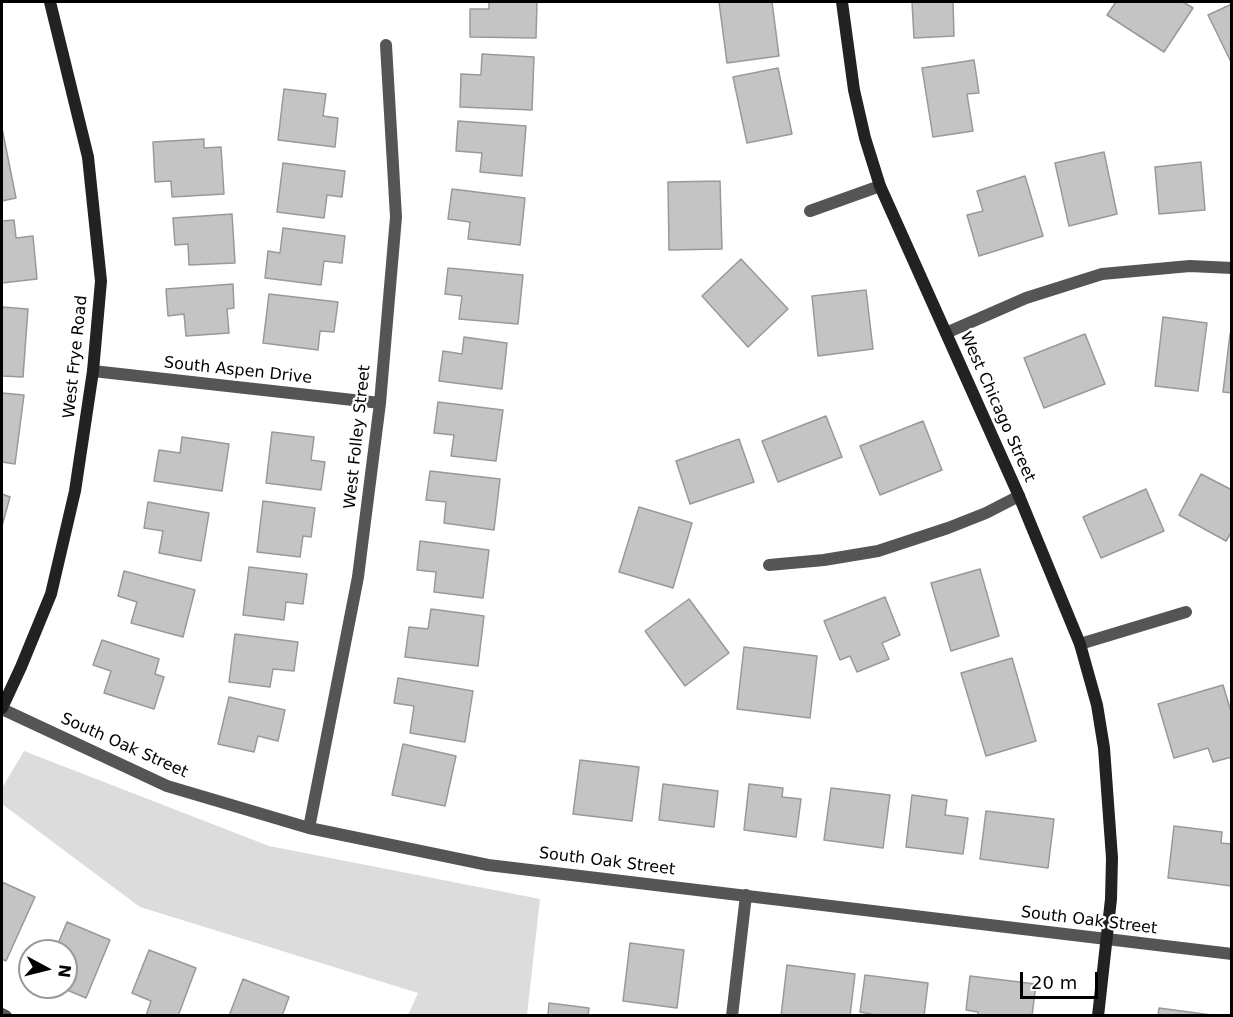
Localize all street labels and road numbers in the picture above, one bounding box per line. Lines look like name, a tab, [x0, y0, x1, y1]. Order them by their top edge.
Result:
street label: West Frye Road	[60, 295, 92, 419]
street label: West Chicago Street	[955, 329, 1039, 485]
street label: South Aspen Drive	[163, 354, 313, 388]
street label: West Folley Street	[341, 364, 375, 510]
street label: South Oak Street	[58, 709, 190, 783]
street label: South Oak Street	[538, 844, 676, 880]
street label: South Oak Street	[1020, 903, 1158, 939]

